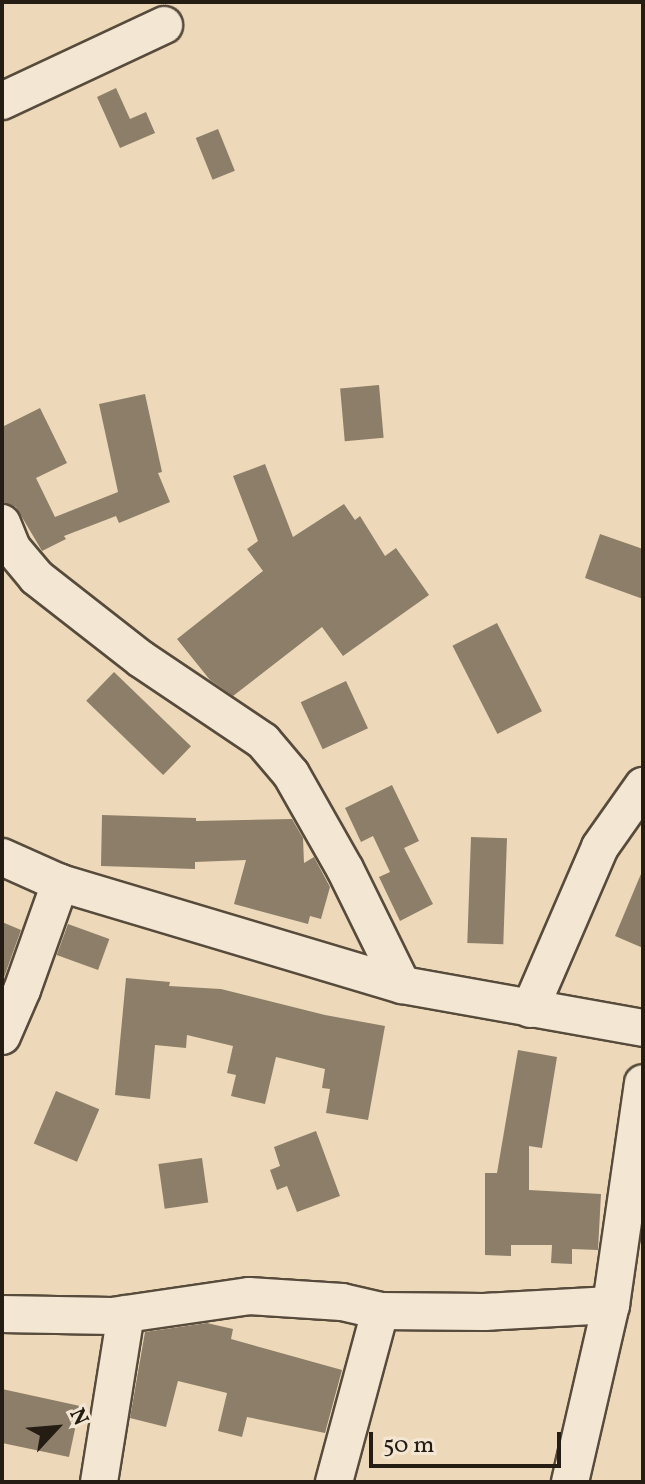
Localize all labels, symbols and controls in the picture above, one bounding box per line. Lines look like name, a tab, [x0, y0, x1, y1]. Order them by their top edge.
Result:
north arrow	[16, 1388, 96, 1468]
text: N	[61, 1403, 95, 1431]
scale bar	[373, 1416, 565, 1466]
text: 50 m	[383, 1429, 435, 1463]

